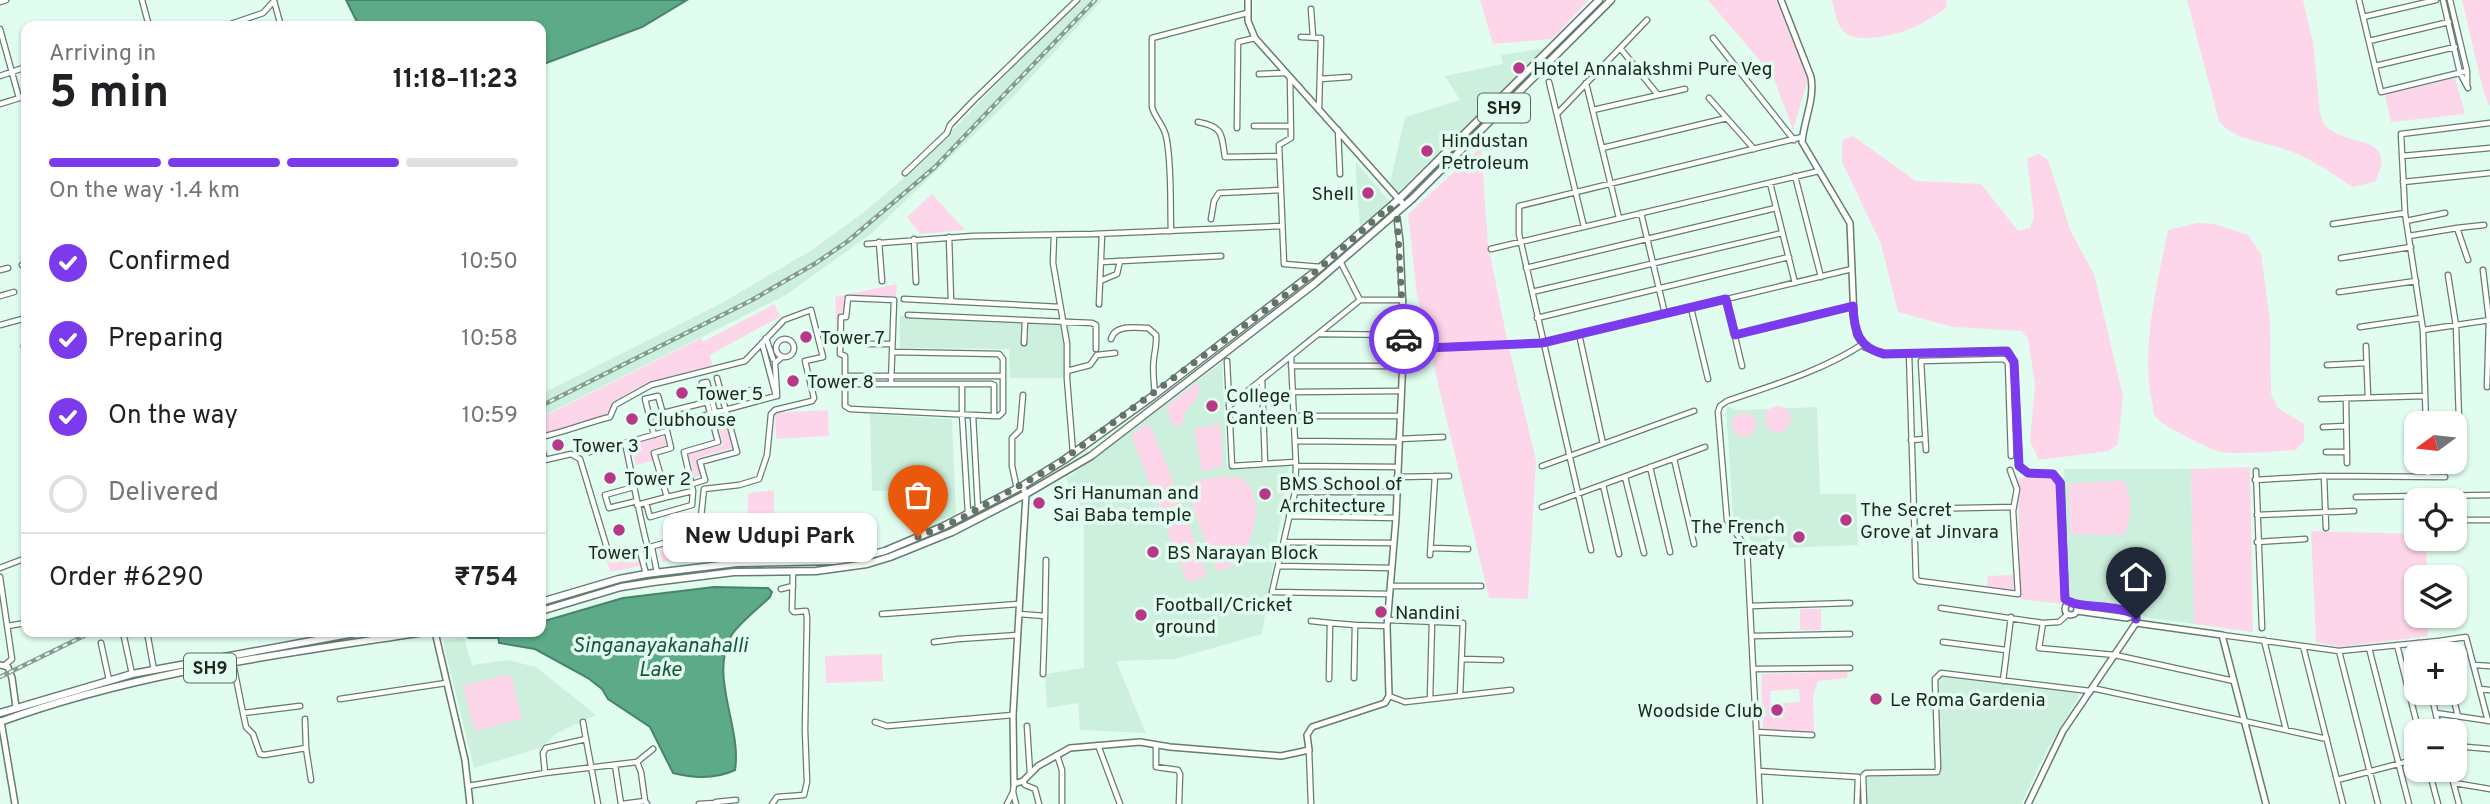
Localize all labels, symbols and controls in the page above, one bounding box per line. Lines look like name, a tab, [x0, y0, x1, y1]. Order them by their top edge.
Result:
text: Arriving in	[49, 40, 156, 69]
place label: Hotel Annalakshmi Pure Veg	[1533, 58, 1772, 82]
marker: Hotel Annalakshmi Pure Veg	[1511, 60, 1527, 76]
text: 11:18–11:23	[393, 64, 518, 97]
text: 5 min	[49, 65, 169, 124]
road number: SH9	[1478, 94, 1530, 122]
place label: Hindustan Petroleum	[1441, 130, 1529, 176]
marker: Hindustan Petroleum	[1419, 143, 1435, 159]
text: On the way · 1.4 km	[49, 177, 240, 206]
place label: Shell	[1311, 183, 1354, 207]
marker: Shell	[1360, 185, 1376, 201]
icon: check	[49, 244, 87, 282]
text: Confirmed	[108, 246, 231, 279]
text: 10:50	[460, 248, 518, 277]
courier	[1369, 304, 1439, 374]
icon: car	[1385, 320, 1423, 358]
icon: check	[49, 321, 87, 359]
text: Preparing	[108, 323, 223, 356]
text: 10:58	[461, 325, 518, 354]
place label: Tower 7	[820, 327, 885, 351]
marker: Tower 7	[798, 329, 814, 345]
place label: Tower 8	[807, 371, 874, 395]
marker: Tower 8	[785, 373, 801, 389]
place label: Tower 5	[696, 383, 763, 407]
marker: Tower 5	[674, 385, 690, 401]
place label: College Canteen B	[1226, 385, 1315, 431]
icon: check	[49, 398, 87, 436]
marker: College Canteen B	[1204, 398, 1220, 414]
text: On the way	[108, 400, 238, 433]
text: 10:59	[462, 402, 518, 431]
place label: Clubhouse	[646, 409, 736, 433]
marker: Clubhouse	[624, 411, 640, 427]
north arrow	[2404, 411, 2468, 474]
map controls	[2404, 411, 2467, 782]
place label: Tower 3	[572, 435, 639, 459]
marker: Tower 3	[550, 437, 566, 453]
pin	[888, 465, 948, 537]
place label: Tower 2	[624, 468, 691, 492]
marker: Tower 2	[602, 470, 618, 486]
place label: BMS School of Architecture	[1279, 473, 1402, 519]
icon: bag	[899, 476, 937, 514]
text: Delivered	[108, 477, 219, 510]
place label: Sri Hanuman and Sai Baba temple	[1053, 482, 1199, 528]
marker: BMS School of Architecture	[1257, 486, 1273, 502]
button: locate	[2404, 488, 2467, 551]
marker: Sri Hanuman and Sai Baba temple	[1031, 495, 1047, 511]
place label: The Secret Grove at Jinvara	[1860, 499, 1999, 545]
callout: New Udupi Park	[662, 512, 876, 562]
marker: The Secret Grove at Jinvara	[1838, 512, 1854, 528]
place label: The French Treaty	[1690, 516, 1785, 562]
marker: Tower 1	[611, 522, 627, 538]
text: New Udupi Park	[685, 523, 855, 552]
marker: The French Treaty	[1791, 529, 1807, 545]
place label: Tower 1	[588, 542, 650, 566]
place label: BS Narayan Block	[1167, 542, 1318, 566]
marker: BS Narayan Block	[1145, 544, 1161, 560]
pin	[2106, 547, 2166, 619]
icon: home	[2117, 558, 2155, 596]
text: Order #6290	[49, 562, 204, 595]
text: ₹754	[454, 562, 518, 595]
button: layers	[2404, 565, 2467, 628]
place label: Football/Cricket ground	[1155, 594, 1293, 640]
place label: Nandini	[1395, 602, 1460, 626]
marker: Nandini	[1373, 604, 1389, 620]
marker: Football/Cricket ground	[1133, 607, 1149, 623]
water label: Singanayakanahalli Lake	[572, 633, 750, 684]
button: +	[2404, 642, 2467, 705]
road number: SH9	[184, 654, 236, 682]
place label: Le Roma Gardenia	[1890, 689, 2045, 713]
marker: Le Roma Gardenia	[1868, 691, 1884, 707]
place label: Woodside Club	[1637, 700, 1763, 724]
marker: Woodside Club	[1769, 702, 1785, 718]
button: −	[2404, 719, 2467, 782]

